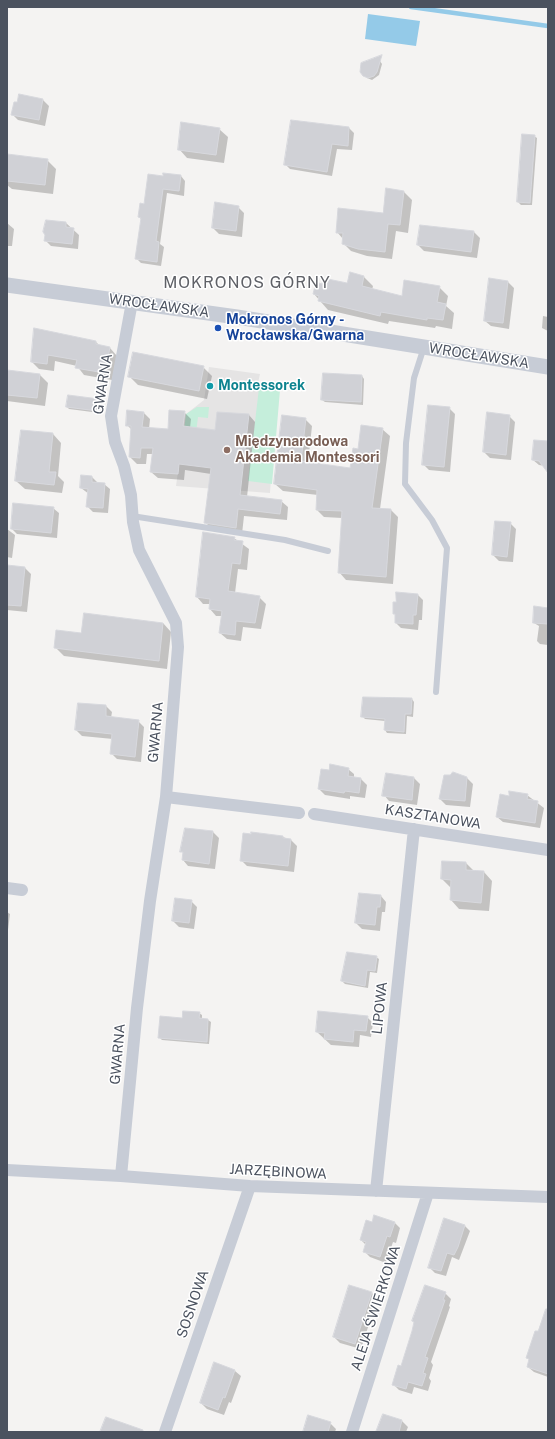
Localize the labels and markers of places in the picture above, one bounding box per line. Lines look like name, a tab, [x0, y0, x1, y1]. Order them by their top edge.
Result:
place label: Mokronos Górny - Wrocławska/Gwarna	[226, 312, 364, 344]
marker: Mokronos Górny - Wrocławska/Gwarna	[213, 323, 223, 333]
place label: Montessorek	[218, 378, 305, 394]
marker: Montessorek	[205, 381, 215, 391]
place label: Międzynarodowa Akademia Montessori	[235, 434, 380, 466]
marker: Międzynarodowa Akademia Montessori	[222, 445, 232, 455]

